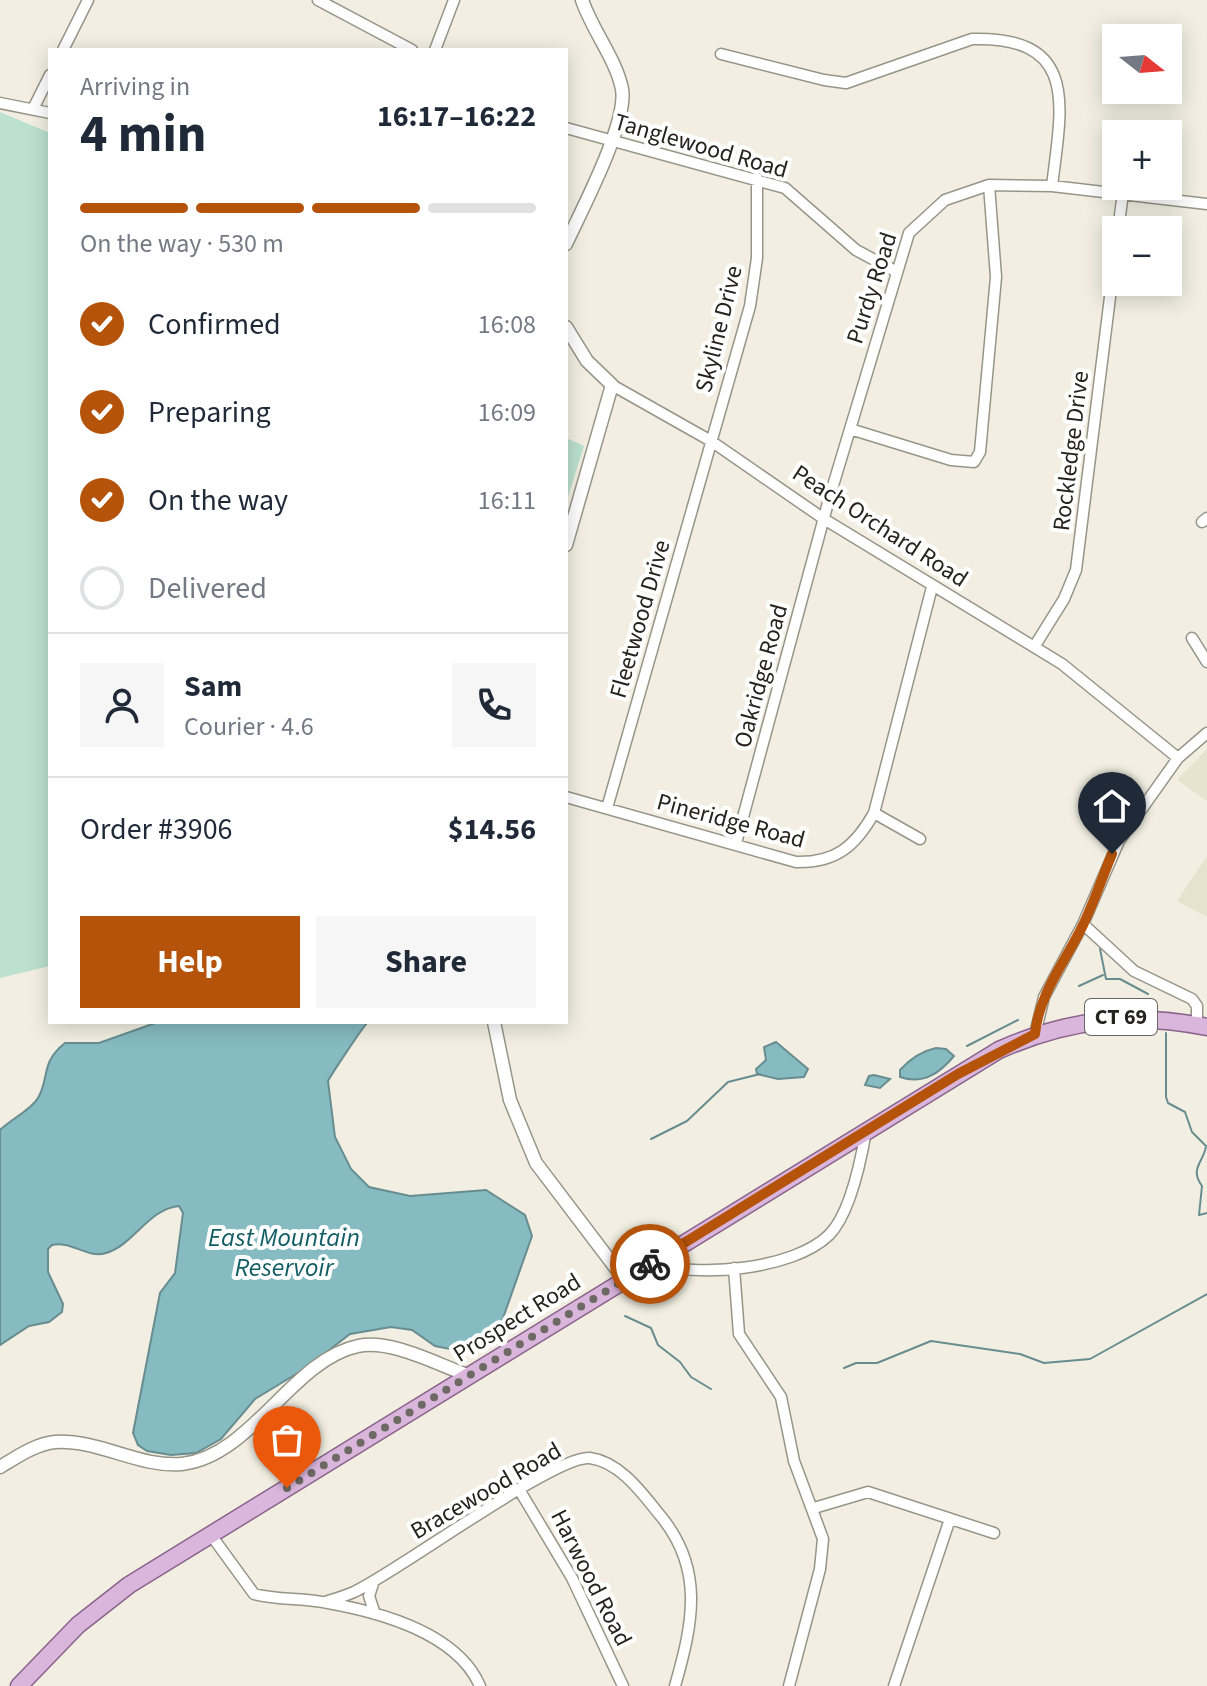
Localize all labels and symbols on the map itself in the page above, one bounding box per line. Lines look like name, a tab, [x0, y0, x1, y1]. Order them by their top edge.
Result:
north arrow	[1102, 24, 1182, 104]
street label: Tanglewood Road	[610, 104, 792, 188]
street label: Purdy Road	[837, 228, 907, 348]
street label: Skyline Drive	[686, 262, 752, 396]
street label: Rockledge Drive	[1044, 369, 1098, 533]
street label: Peach Orchard Road	[785, 456, 975, 596]
street label: Fleetwood Drive	[601, 536, 679, 702]
street label: Oakridge Road	[725, 600, 797, 752]
pin	[1078, 772, 1146, 854]
street label: Pineridge Road	[653, 784, 809, 858]
road number: CT 69	[1085, 999, 1157, 1035]
water label: East Mountain Reservoir	[208, 1219, 360, 1286]
courier	[610, 1224, 690, 1304]
street label: Prospect Road	[446, 1265, 588, 1371]
pin	[253, 1406, 321, 1488]
street label: Bracewood Road	[404, 1434, 568, 1548]
street label: Harwood Road	[542, 1504, 640, 1652]

